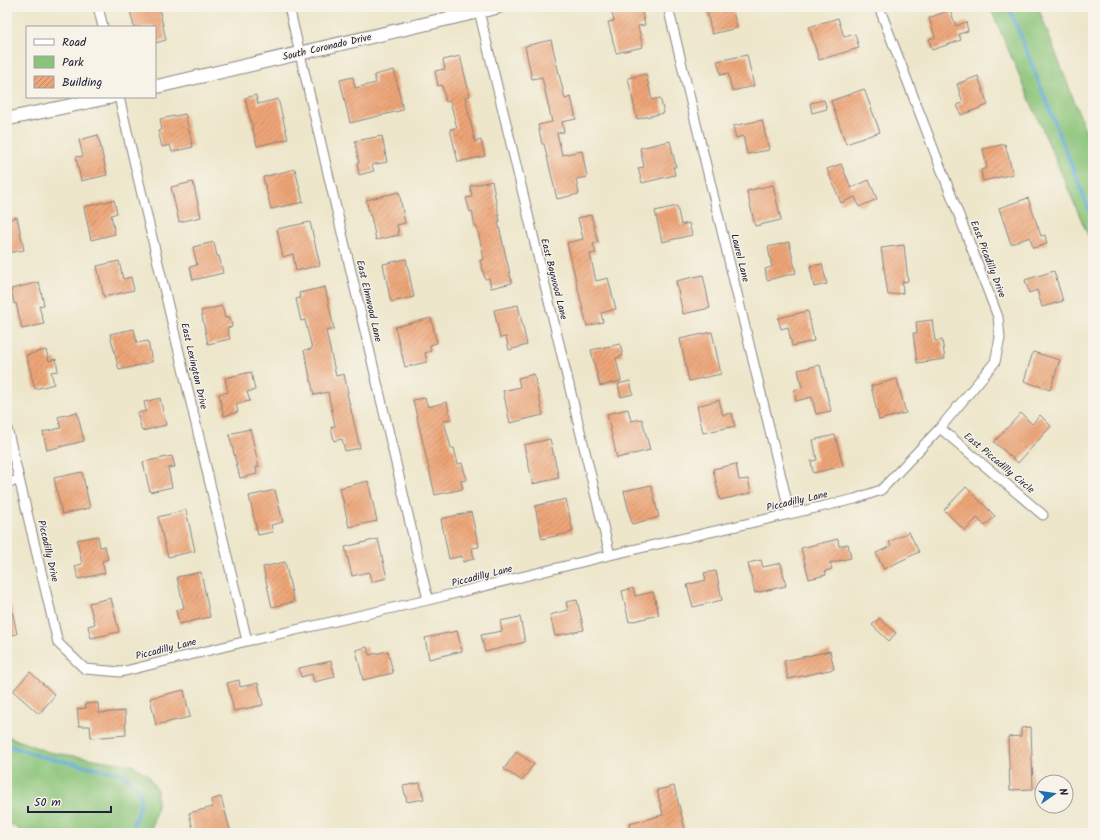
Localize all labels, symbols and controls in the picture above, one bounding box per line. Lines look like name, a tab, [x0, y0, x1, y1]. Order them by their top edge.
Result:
legend	[26, 26, 156, 98]
street label: South Coronado Drive	[281, 29, 373, 65]
text: Road	[62, 33, 87, 52]
text: Park	[62, 53, 84, 72]
text: Building	[62, 73, 102, 92]
street label: East Picadilly Drive	[966, 218, 1010, 300]
street label: Laurel Lane	[726, 232, 754, 284]
street label: East Baywood Lane	[536, 237, 572, 322]
street label: East Elmwood Lane	[352, 258, 386, 344]
street label: East Lexington Drive	[176, 321, 212, 411]
street label: East Piccadilly Circle	[960, 429, 1038, 498]
street label: Piccadilly Lane	[765, 486, 830, 516]
street label: Piccadilly Drive	[33, 518, 63, 584]
street label: Piccadilly Lane	[450, 561, 515, 591]
street label: Piccadilly Lane	[134, 634, 199, 664]
north arrow	[1034, 774, 1074, 814]
text: N	[1053, 787, 1072, 797]
scale bar	[28, 788, 111, 814]
text: 50 m	[34, 793, 61, 812]

